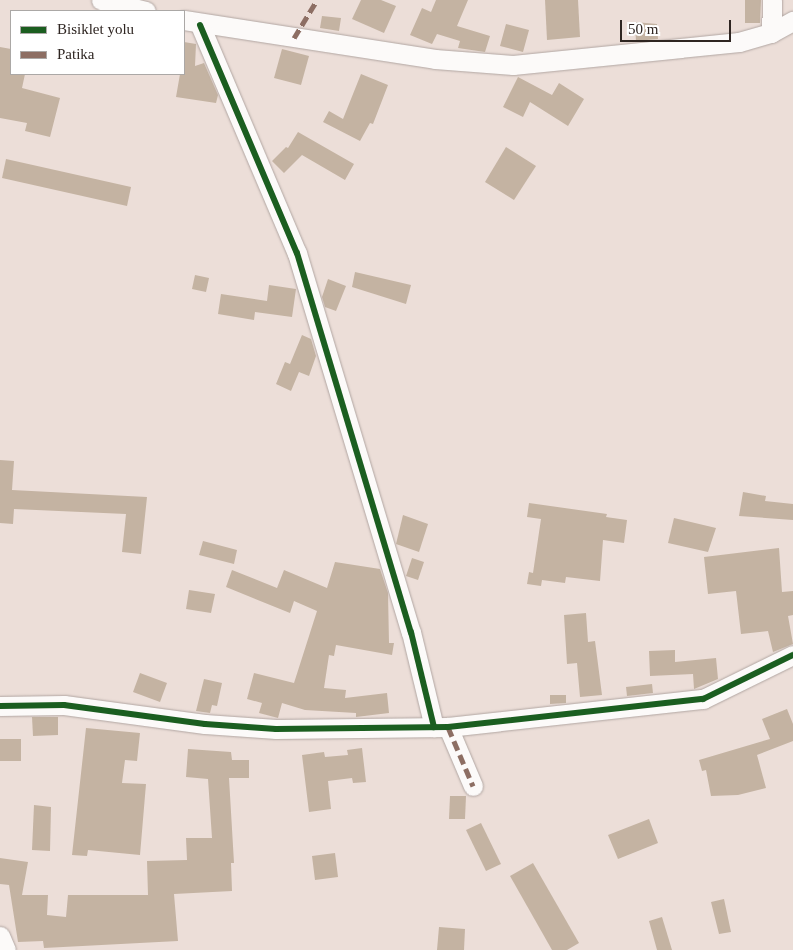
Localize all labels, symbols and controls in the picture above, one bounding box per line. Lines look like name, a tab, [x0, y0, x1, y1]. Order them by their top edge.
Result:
legend	[10, 10, 185, 75]
scale bar	[623, 10, 734, 42]
text: Bisiklet yolu	[57, 21, 134, 37]
text: 50 m	[628, 21, 658, 37]
text: Patika	[57, 46, 95, 62]

